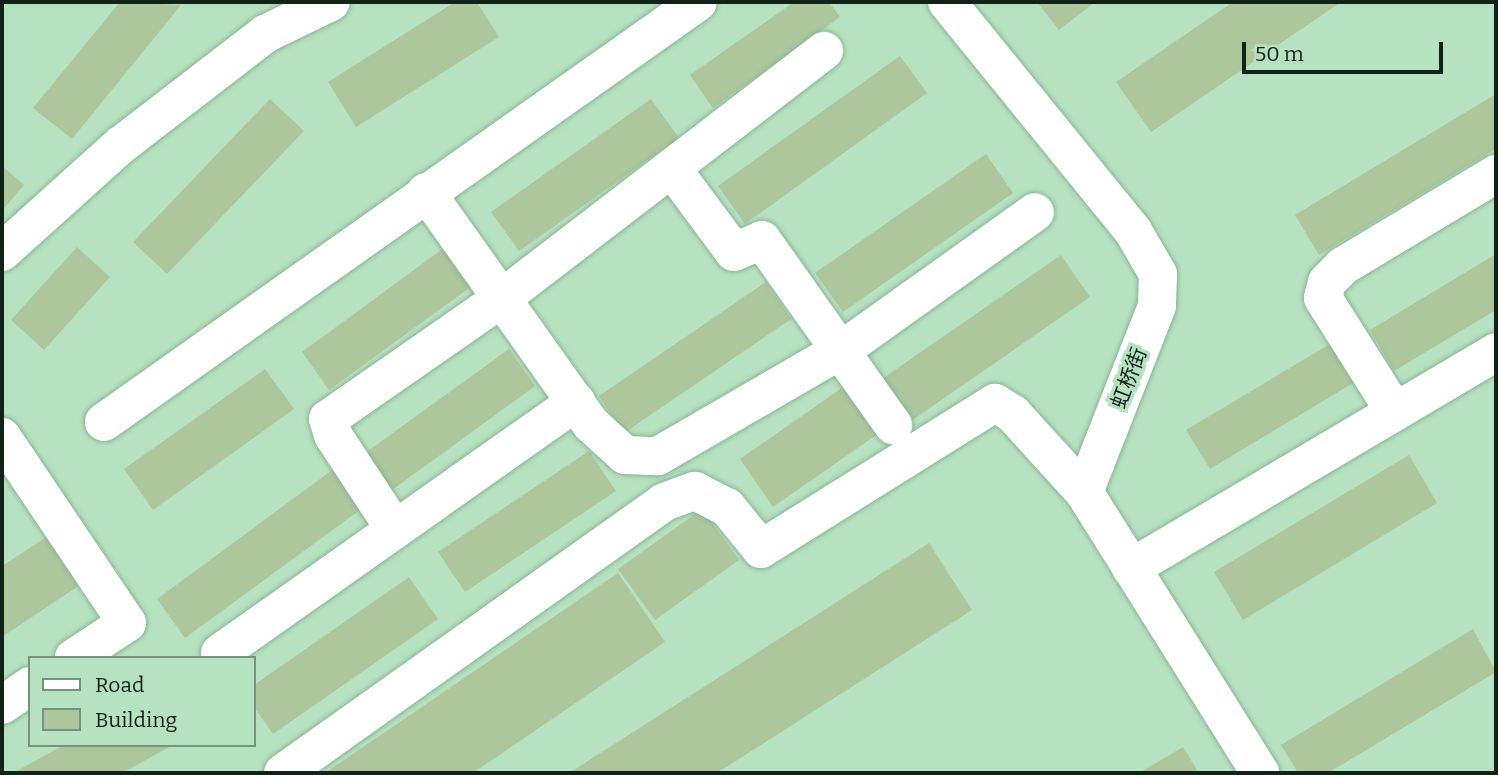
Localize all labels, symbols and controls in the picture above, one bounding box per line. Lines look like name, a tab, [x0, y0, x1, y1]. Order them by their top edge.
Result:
scale bar	[1246, 28, 1447, 72]
text: 50 m	[1255, 41, 1304, 67]
street label: 虹桥街	[1106, 344, 1152, 412]
legend	[28, 656, 256, 747]
text: Road	[95, 672, 144, 698]
text: Building	[95, 707, 177, 733]

